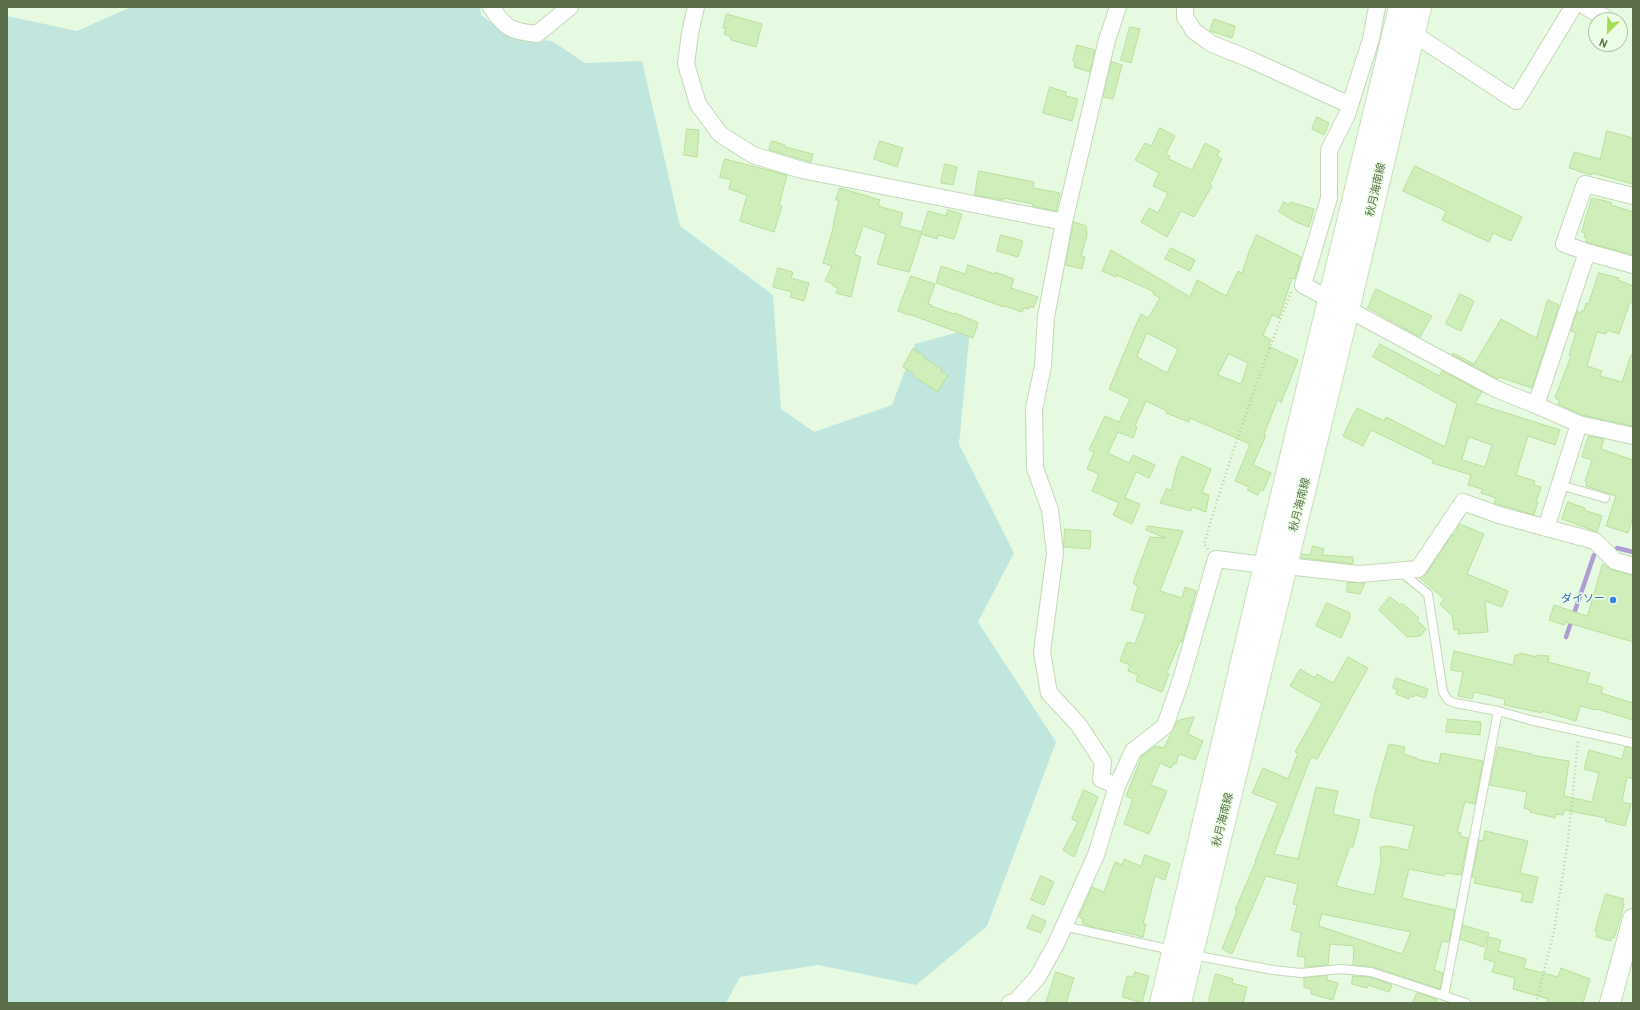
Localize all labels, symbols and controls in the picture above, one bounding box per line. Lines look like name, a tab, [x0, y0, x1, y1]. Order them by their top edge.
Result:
north arrow	[1588, 12, 1628, 52]
text: N	[1597, 34, 1610, 50]
street label: 秋月海南線	[1364, 162, 1390, 218]
street label: 秋月海南線	[1288, 477, 1314, 533]
place label: ダイソー	[1561, 593, 1605, 607]
marker: ダイソー	[1608, 595, 1618, 605]
street label: 秋月海南線	[1211, 792, 1237, 848]

